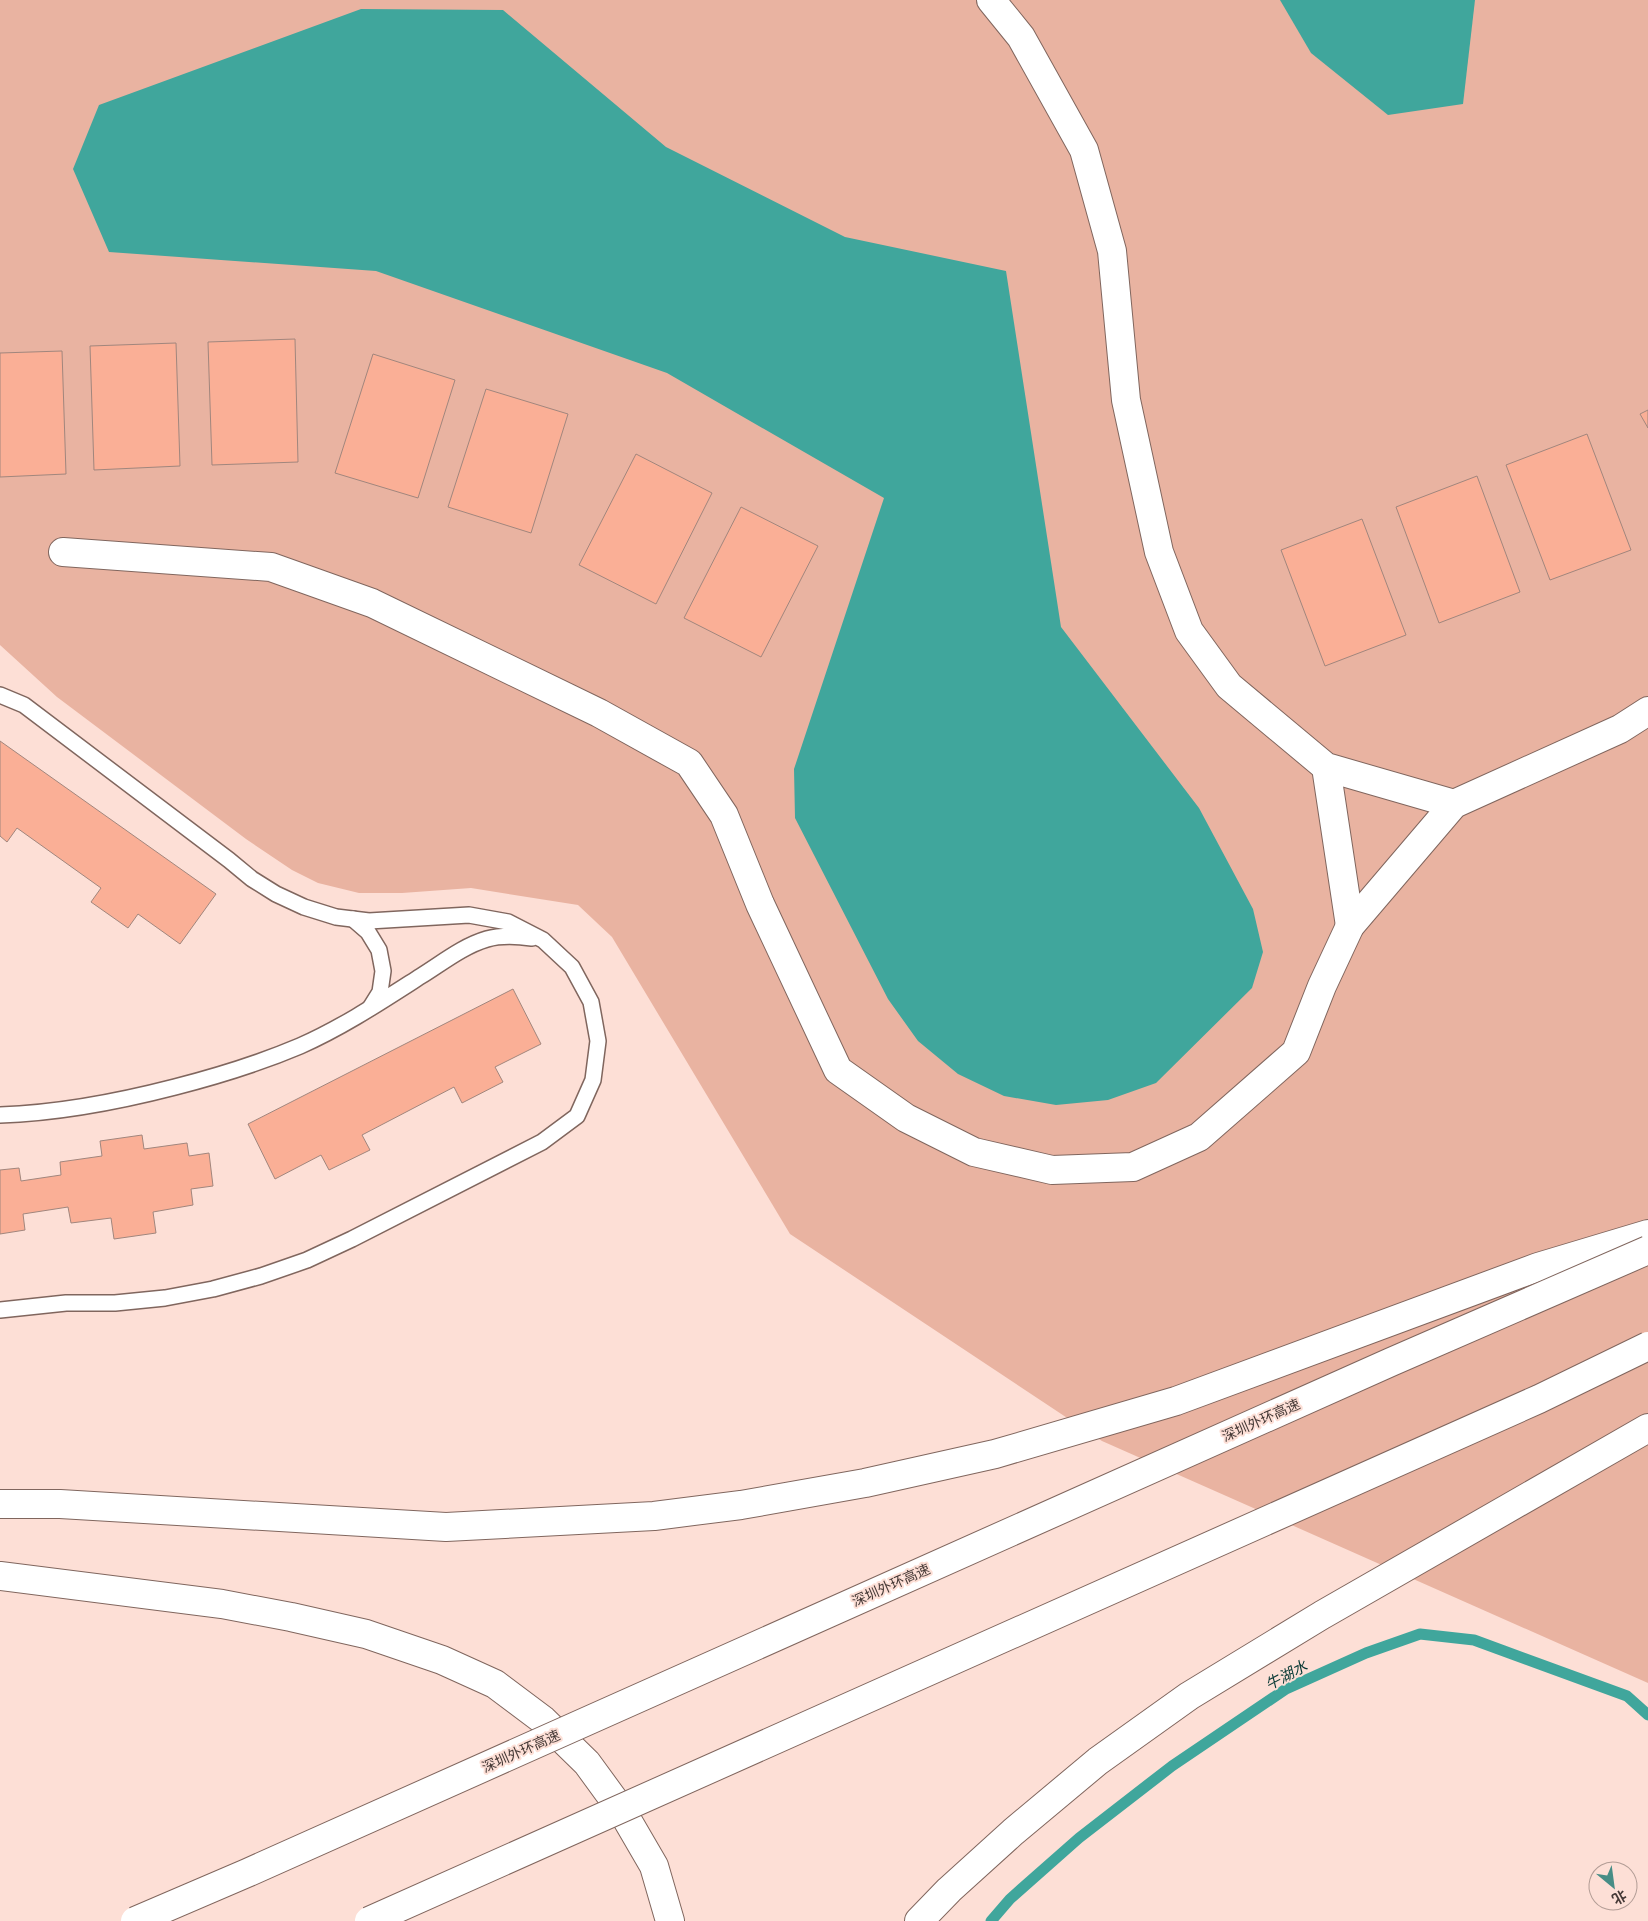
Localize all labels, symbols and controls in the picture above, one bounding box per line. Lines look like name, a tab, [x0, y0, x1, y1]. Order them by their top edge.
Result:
street label: 深圳外环高速	[1219, 1394, 1303, 1446]
street label: 深圳外环高速	[849, 1559, 933, 1611]
water label: 牛湖水	[1261, 1655, 1312, 1695]
street label: 深圳外环高速	[479, 1725, 563, 1777]
north arrow	[1588, 1861, 1638, 1911]
text: 北	[1608, 1885, 1630, 1910]

